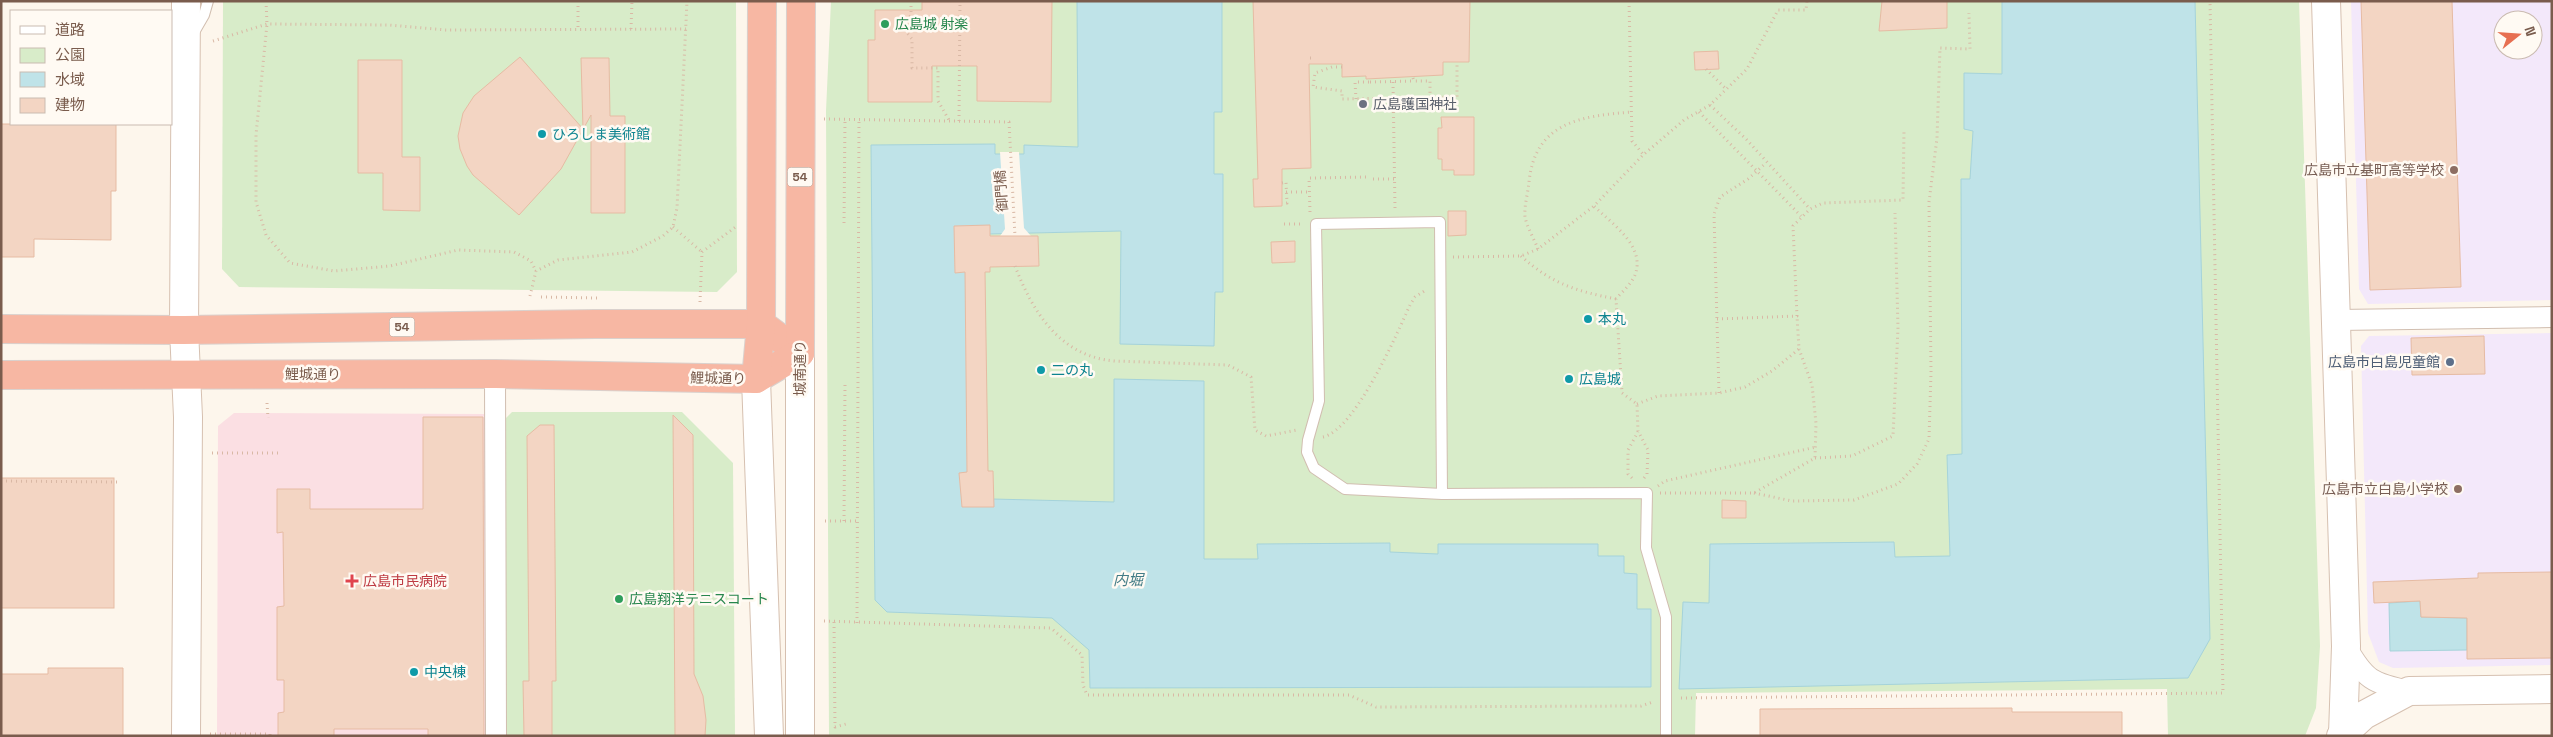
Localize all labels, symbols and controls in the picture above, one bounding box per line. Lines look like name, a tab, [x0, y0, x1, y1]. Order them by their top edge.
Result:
legend	[10, 10, 172, 125]
north arrow	[2493, 10, 2543, 60]
place label: 広島城 射楽	[895, 15, 969, 33]
marker: 広島城 射楽	[879, 18, 891, 30]
text: 道路	[55, 20, 85, 39]
text: N	[2520, 24, 2540, 38]
text: 公園	[55, 45, 85, 64]
text: 水域	[55, 70, 85, 89]
text: 建物	[55, 95, 85, 114]
place label: 広島護国神社	[1373, 95, 1457, 113]
marker: 広島護国神社	[1357, 98, 1369, 110]
place label: ひろしま美術館	[552, 125, 650, 143]
marker: ひろしま美術館	[536, 128, 548, 140]
place label: 広島市立基町高等学校	[2304, 161, 2444, 179]
marker: 広島市立基町高等学校	[2448, 164, 2460, 176]
road number: 54	[788, 168, 812, 186]
street label: 御門橋	[991, 169, 1011, 213]
place label: 本丸	[1598, 310, 1626, 328]
marker: 本丸	[1582, 313, 1594, 325]
road number: 54	[390, 318, 414, 337]
street label: 城南通り	[791, 340, 809, 396]
place label: 広島市白島児童館	[2328, 353, 2440, 371]
marker: 広島市白島児童館	[2444, 356, 2456, 368]
place label: 二の丸	[1051, 361, 1093, 379]
marker: 二の丸	[1035, 364, 1047, 376]
street label: 鯉城通り	[285, 365, 341, 383]
street label: 鯉城通り	[690, 369, 746, 387]
place label: 広島城	[1579, 370, 1621, 388]
marker: 広島城	[1563, 373, 1575, 385]
place label: 広島市立白島小学校	[2322, 480, 2448, 498]
marker: 広島市立白島小学校	[2452, 483, 2464, 495]
water label: 内堀	[1113, 570, 1145, 589]
place label: 広島市民病院	[363, 572, 447, 590]
marker: 広島市民病院	[345, 574, 359, 588]
place label: 広島翔洋テニスコート	[629, 590, 769, 608]
marker: 広島翔洋テニスコート	[613, 593, 625, 605]
place label: 中央棟	[424, 663, 466, 681]
marker: 中央棟	[408, 666, 420, 678]

